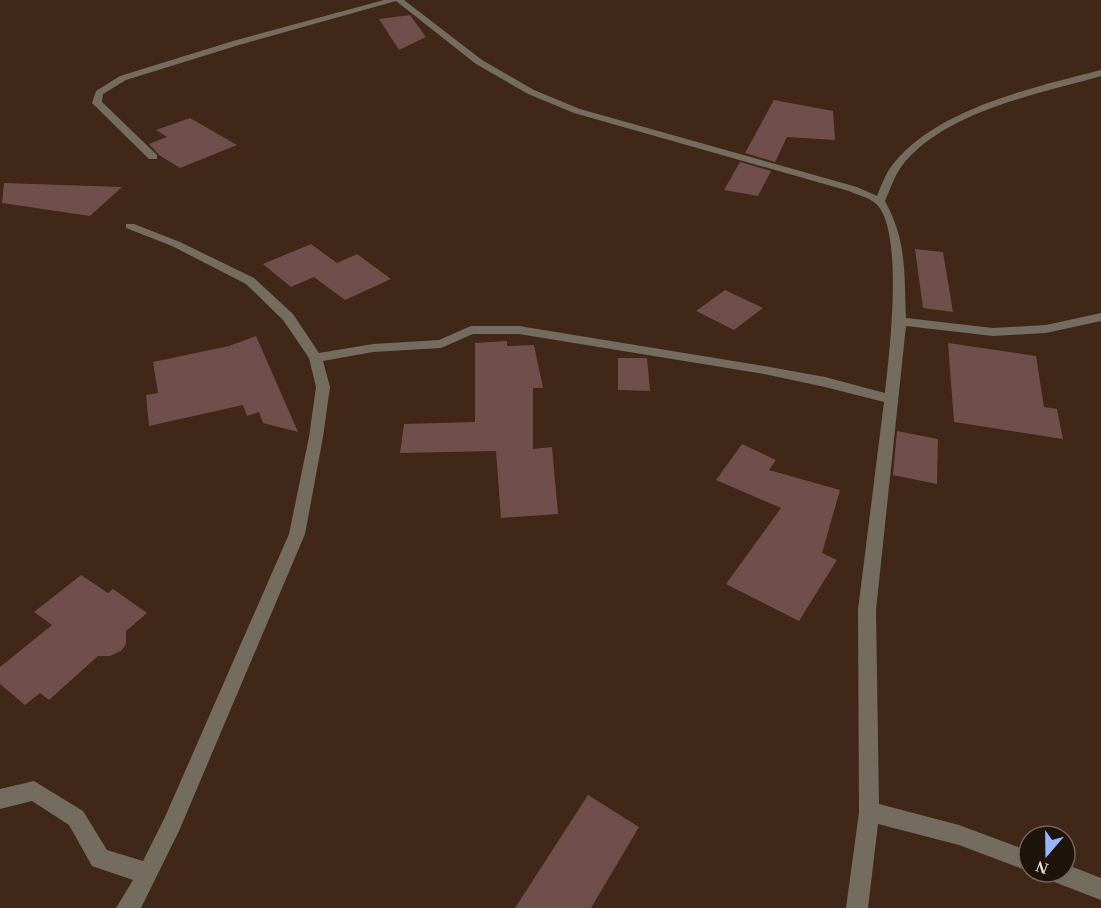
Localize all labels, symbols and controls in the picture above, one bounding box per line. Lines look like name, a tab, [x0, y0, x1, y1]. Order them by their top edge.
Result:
north arrow	[1017, 824, 1077, 884]
text: N	[1033, 858, 1050, 878]

